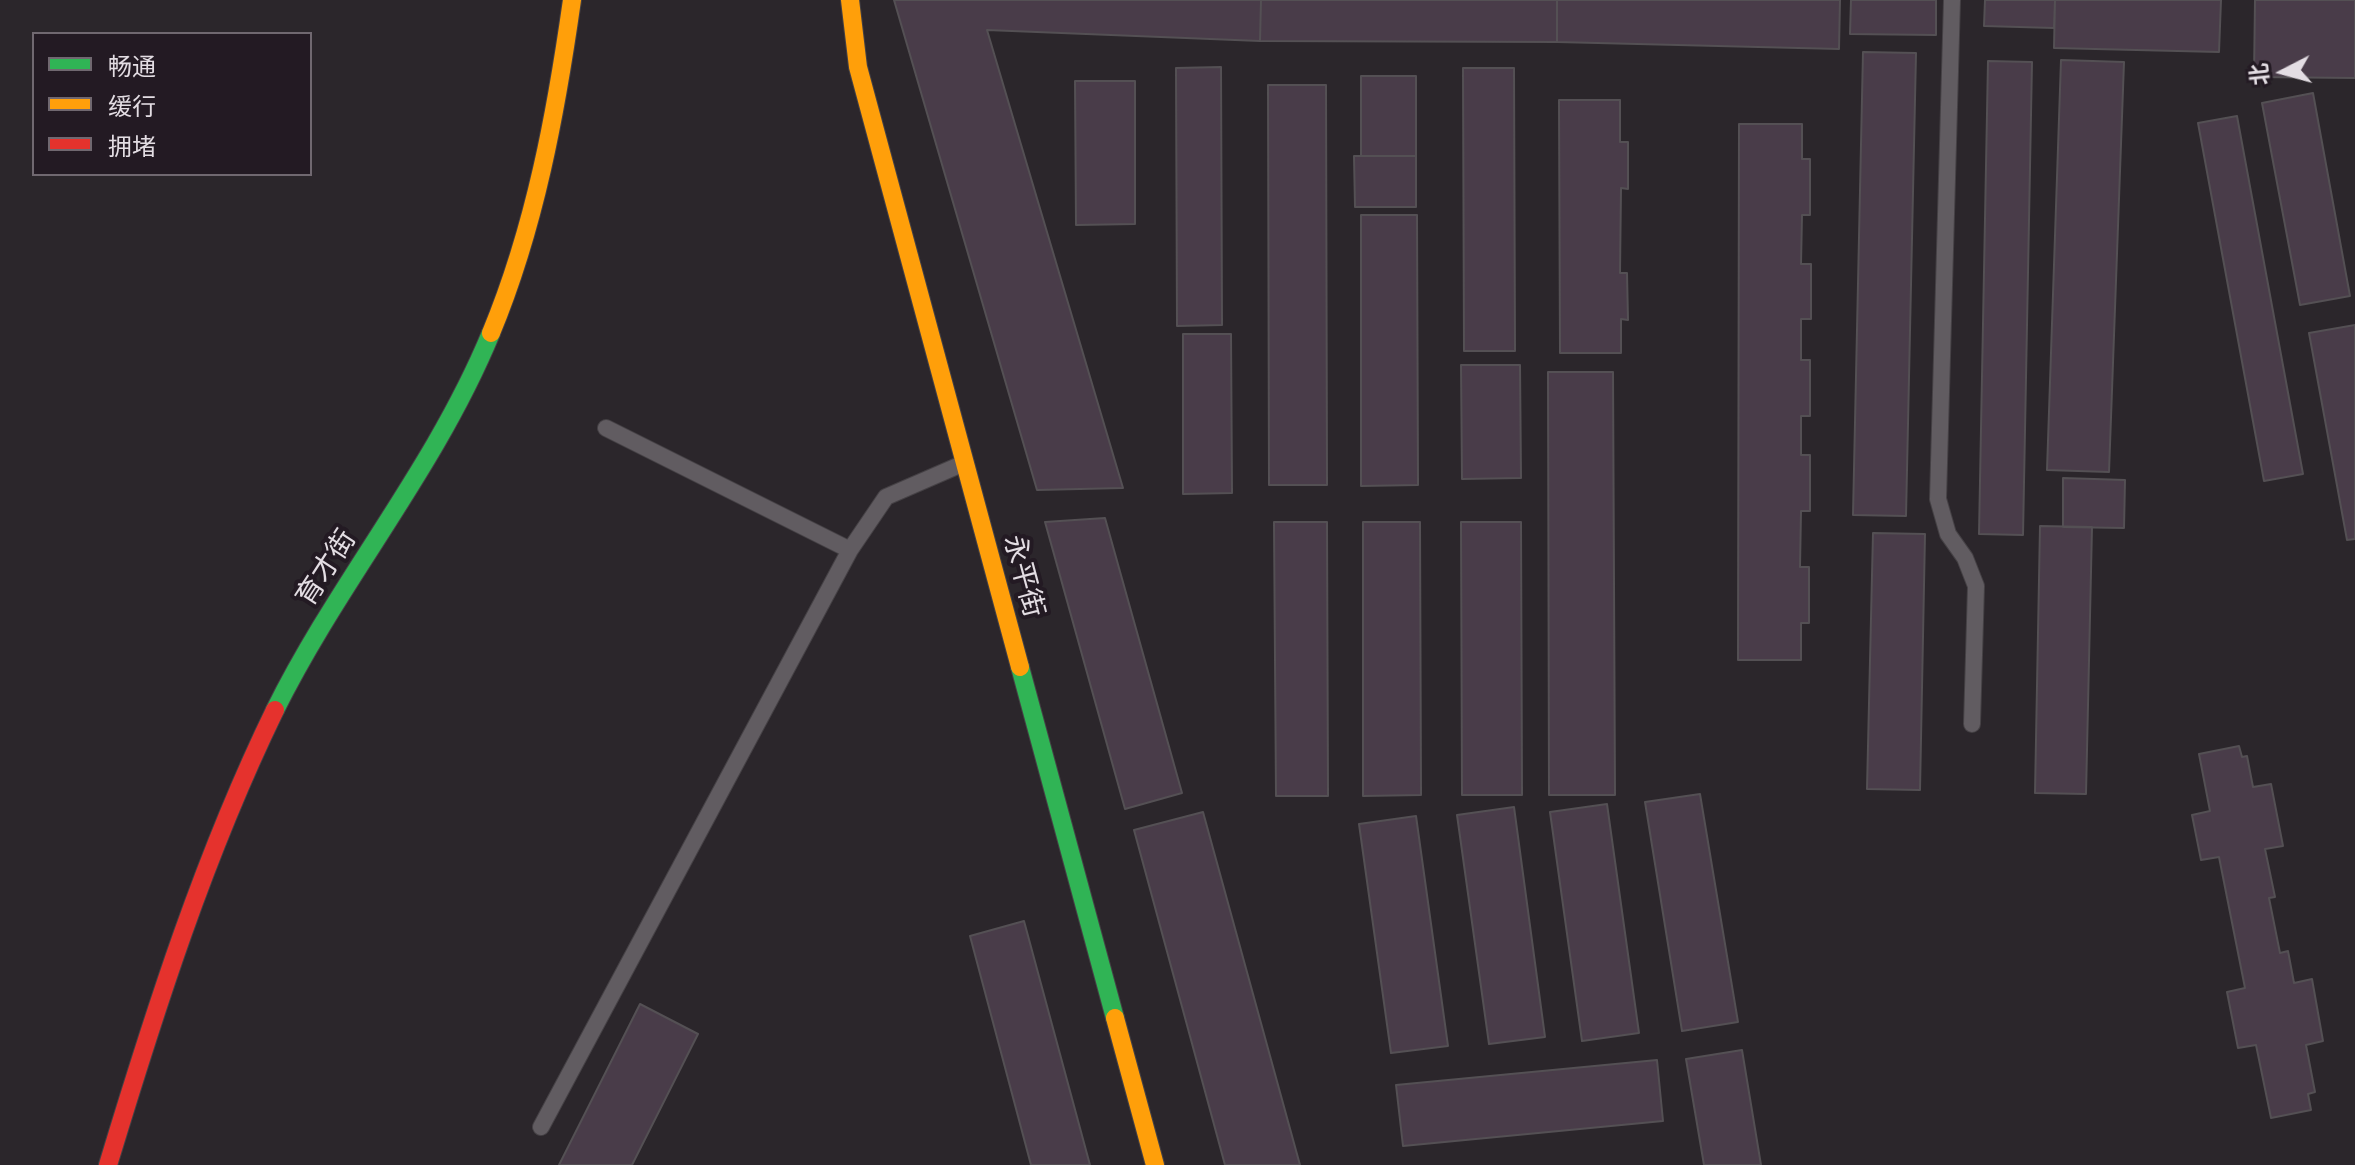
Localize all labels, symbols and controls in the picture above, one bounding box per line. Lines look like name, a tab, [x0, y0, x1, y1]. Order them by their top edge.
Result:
legend	[32, 32, 312, 176]
north arrow	[2243, 32, 2323, 112]
text: 畅通	[108, 53, 156, 80]
text: 北	[2245, 62, 2273, 87]
text: 缓行	[108, 93, 156, 120]
text: 拥堵	[108, 133, 156, 160]
street label: 育才街	[289, 524, 363, 612]
street label: 永平街	[997, 531, 1051, 621]

